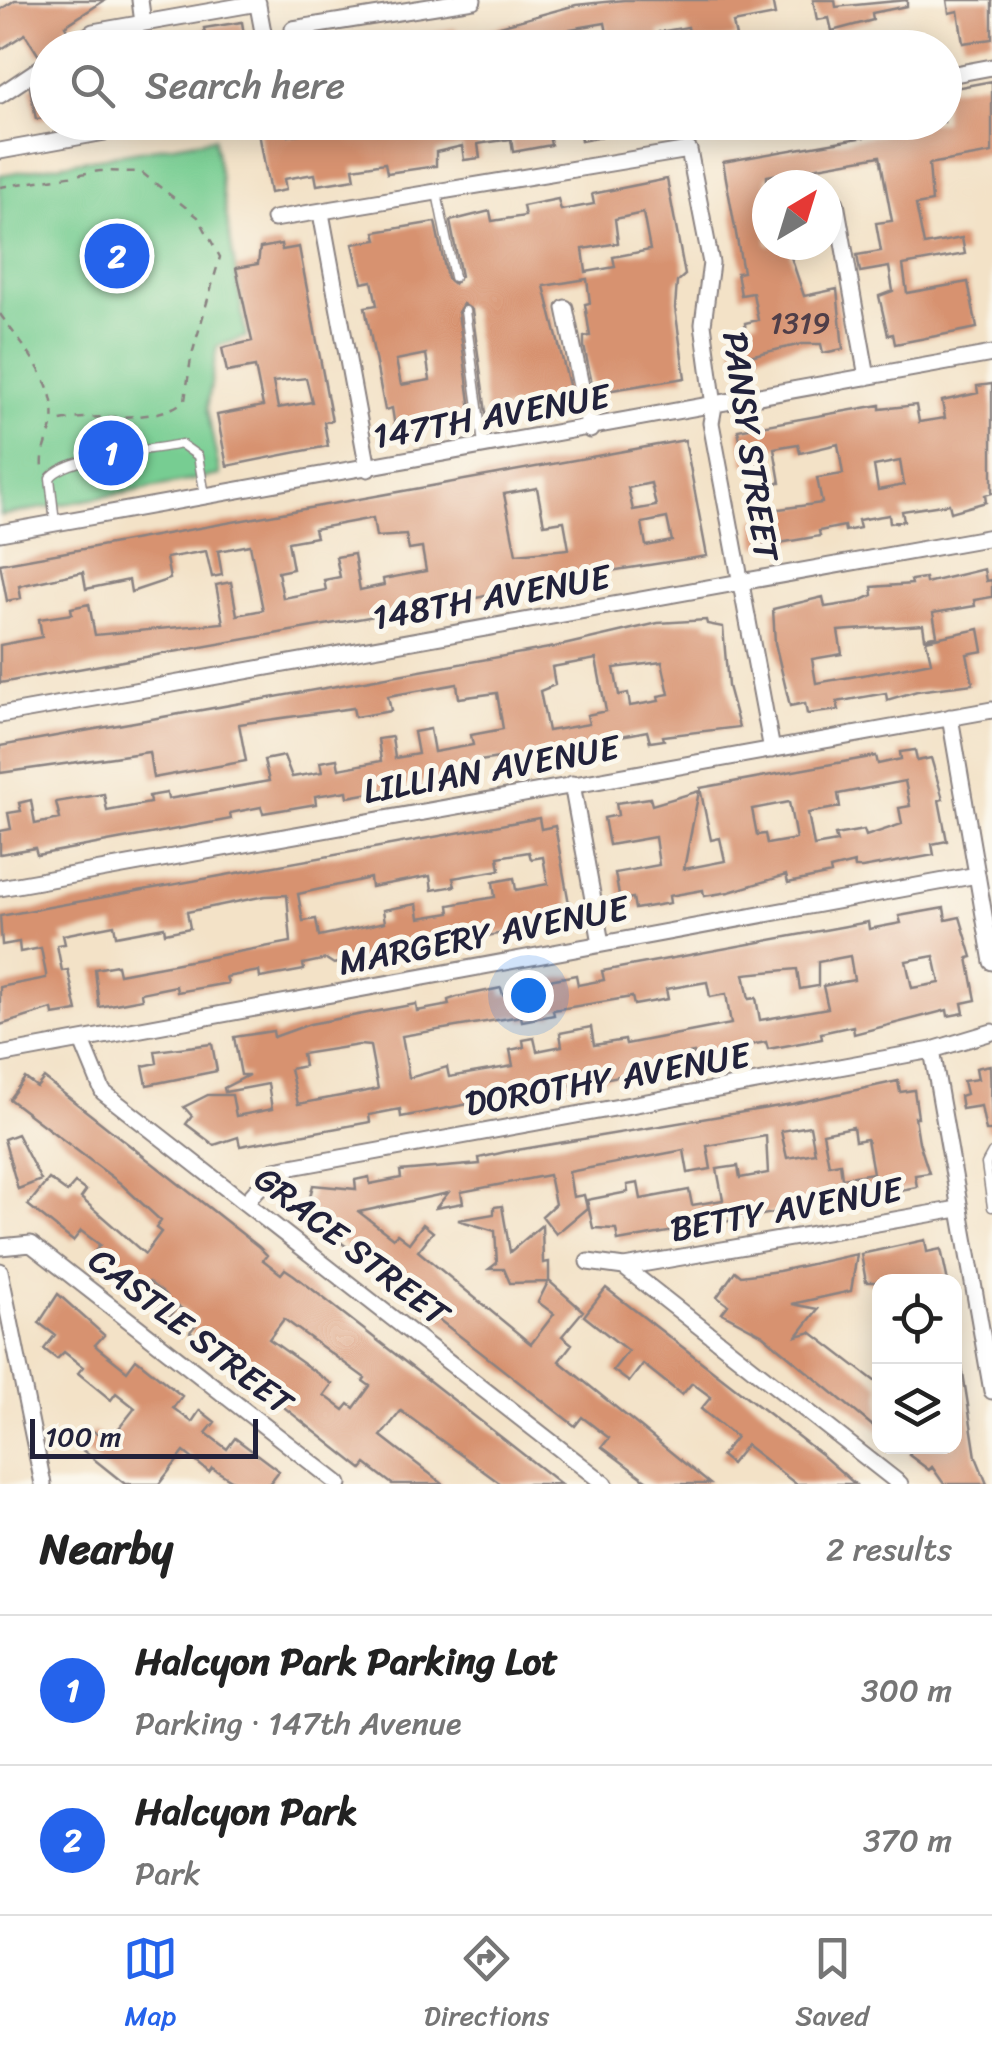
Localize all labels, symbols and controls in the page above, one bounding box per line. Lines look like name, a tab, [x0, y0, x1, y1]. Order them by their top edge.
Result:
search box	[30, 30, 962, 140]
text: Search here	[145, 52, 345, 119]
icon: search	[65, 58, 120, 113]
north arrow	[752, 170, 842, 260]
pin: 2	[84, 218, 150, 294]
house number: 1319	[770, 296, 830, 350]
street label: PANSY STREET	[704, 327, 798, 567]
street label: 147TH AVENUE	[368, 364, 617, 467]
pin: 1	[78, 416, 144, 490]
street label: 148TH AVENUE	[367, 545, 617, 648]
street label: LILLIAN AVENUE	[358, 716, 626, 822]
street label: MARGERY AVENUE	[333, 876, 635, 993]
your location	[503, 970, 554, 1021]
street label: DOROTHY AVENUE	[460, 1023, 757, 1135]
street label: GRACE STREET	[240, 1149, 466, 1344]
street label: BETTY AVENUE	[665, 1158, 909, 1260]
street label: CASTLE STREET	[75, 1231, 309, 1433]
map controls	[872, 1274, 962, 1454]
button: locate	[872, 1274, 962, 1364]
button: layers	[872, 1364, 962, 1454]
text: 100 m	[45, 1412, 121, 1461]
scale bar	[30, 1414, 258, 1458]
text: Nearby	[40, 1512, 173, 1586]
text: 2 results	[826, 1521, 952, 1578]
text: Halcyon Park Parking Lot	[135, 1628, 558, 1695]
text: 1	[66, 1662, 79, 1719]
text: 300 m	[861, 1662, 952, 1719]
text: Parking · 147th Avenue	[135, 1695, 461, 1752]
text: Halcyon Park	[135, 1778, 358, 1845]
text: 2	[63, 1812, 82, 1869]
text: 370 m	[863, 1812, 952, 1869]
text: Park	[135, 1845, 201, 1902]
tab: Map	[123, 1931, 178, 2040]
tab: Directions	[424, 1931, 549, 2040]
tab: Saved	[795, 1931, 869, 2040]

